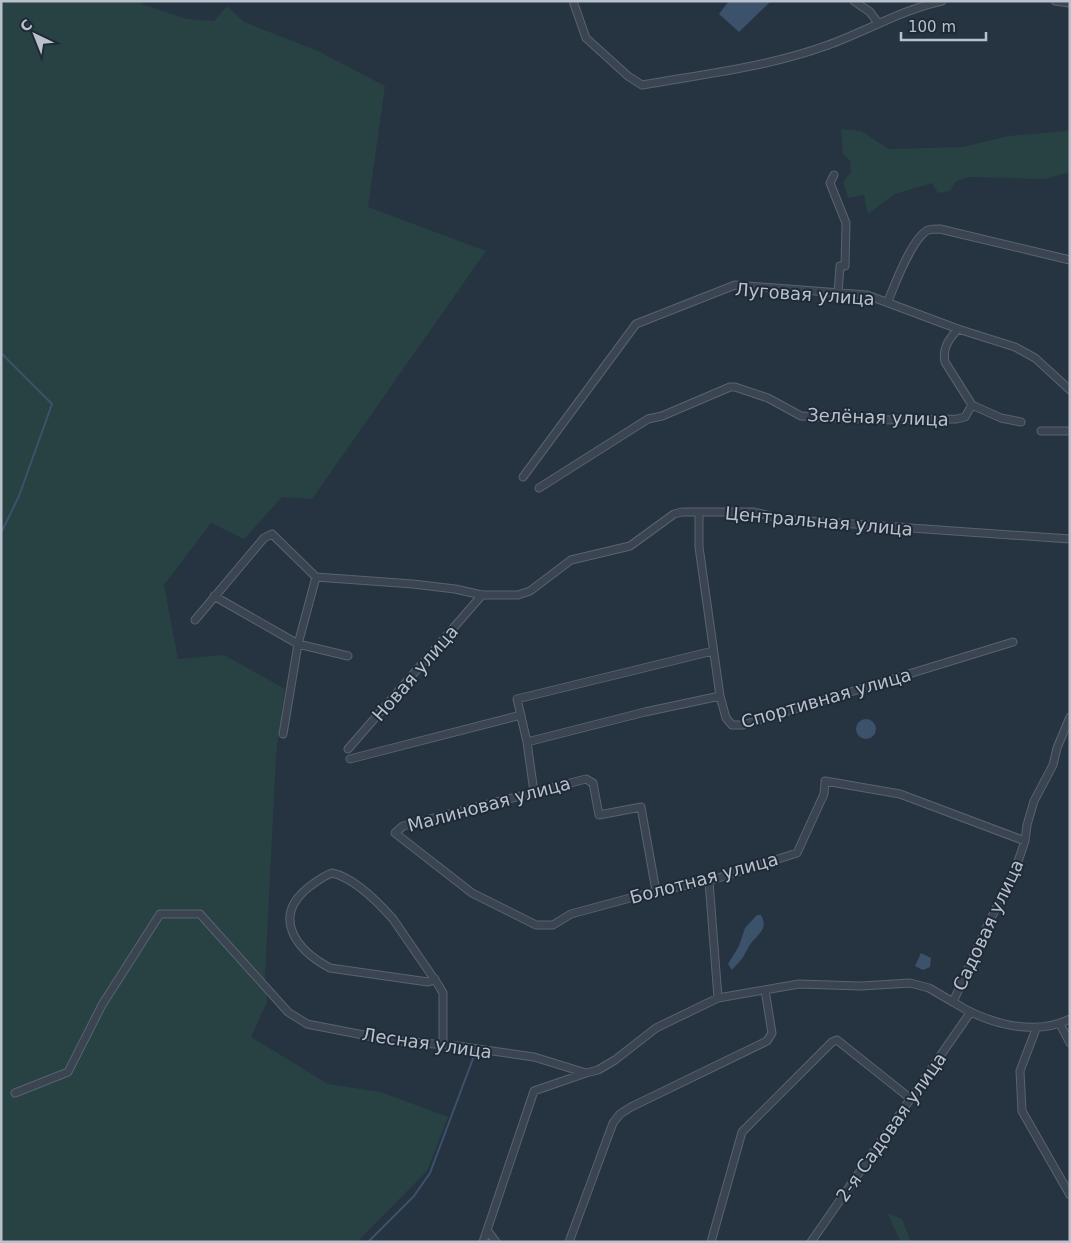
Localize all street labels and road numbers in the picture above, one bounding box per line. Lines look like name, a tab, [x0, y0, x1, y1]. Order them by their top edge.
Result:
street label: Луговая улица	[734, 279, 876, 309]
street label: Зелёная улица	[807, 404, 949, 430]
street label: Центральная улица	[724, 502, 914, 540]
street label: Новая улица	[368, 621, 462, 725]
street label: Спортивная улица	[738, 664, 914, 732]
street label: Малиновая улица	[405, 772, 573, 836]
street label: Болотная улица	[627, 848, 781, 908]
street label: Садовая улица	[948, 856, 1028, 994]
street label: Лесная улица	[361, 1023, 493, 1063]
street label: 2-я Садовая улица	[832, 1049, 950, 1205]

